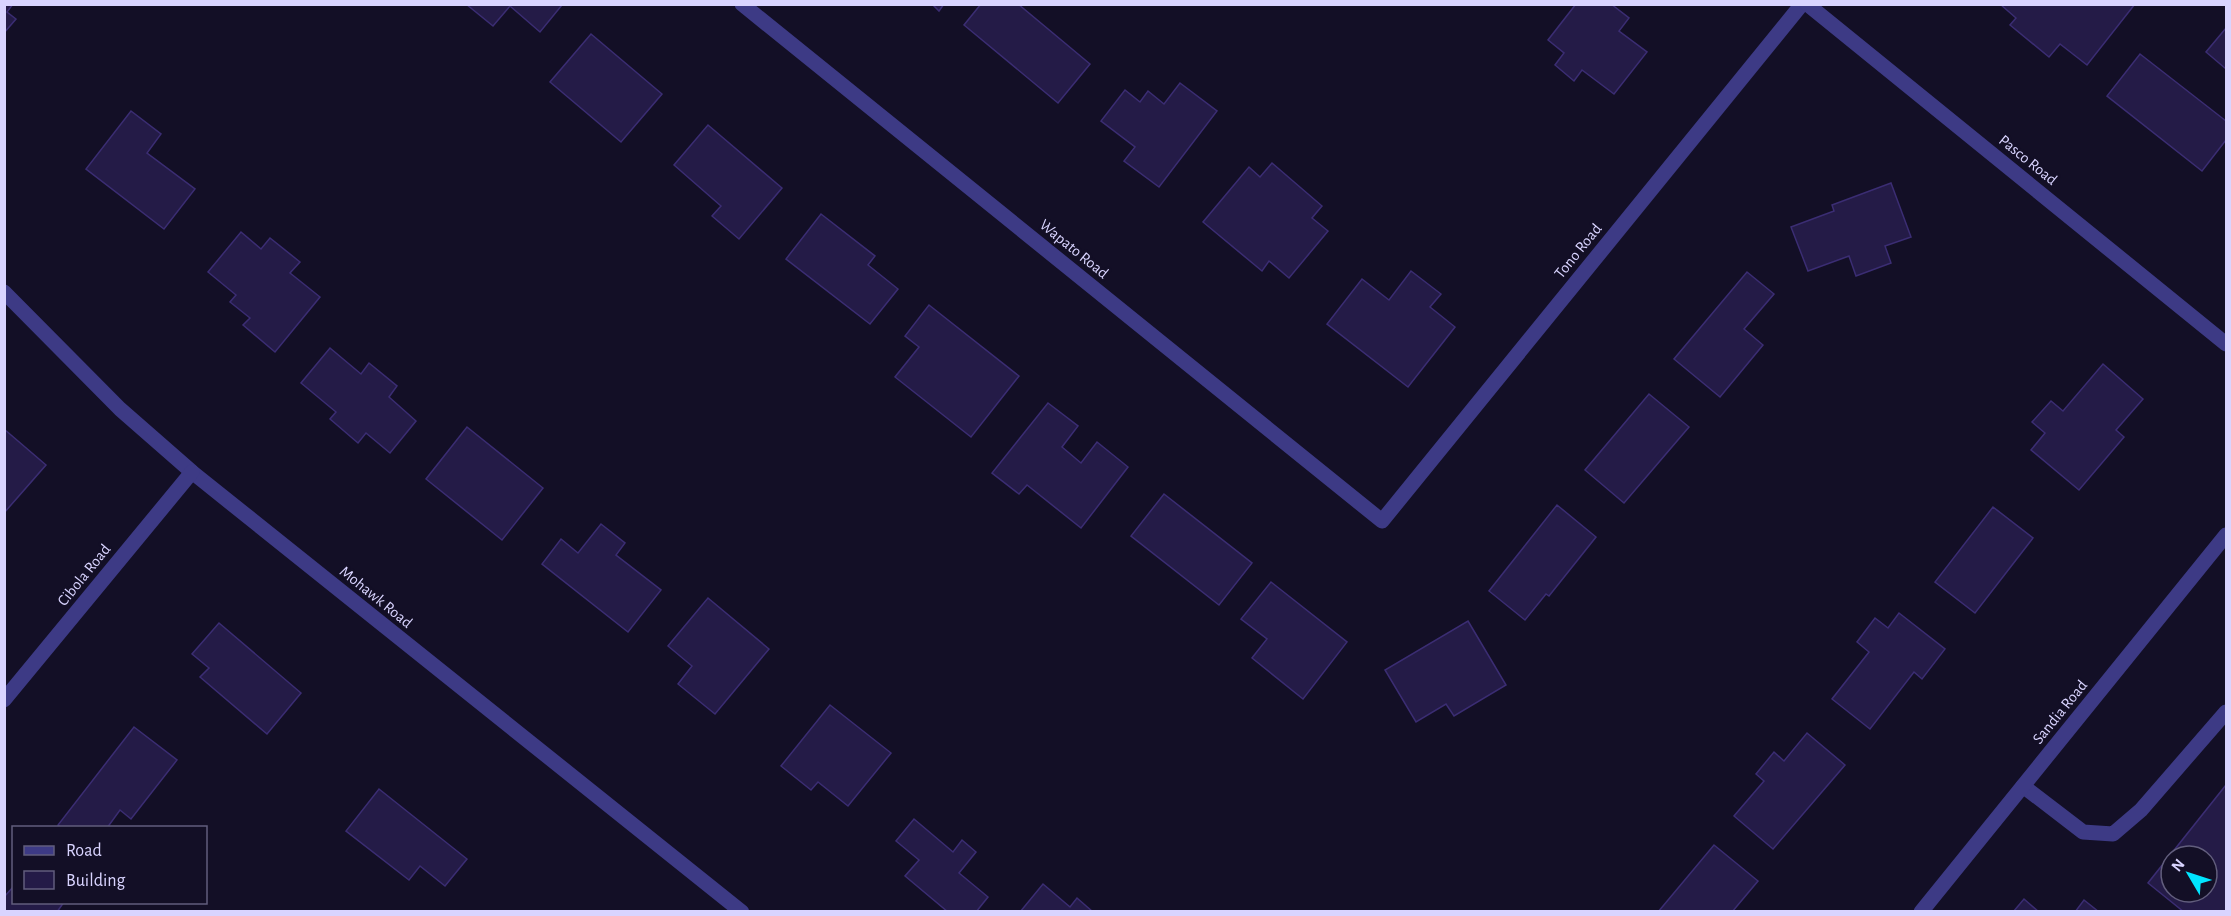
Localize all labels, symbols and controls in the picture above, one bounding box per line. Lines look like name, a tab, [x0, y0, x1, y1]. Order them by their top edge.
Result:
street label: Pasco Road	[1996, 132, 2060, 188]
street label: Wapato Road	[1036, 216, 1112, 282]
street label: Tono Road	[1551, 221, 1605, 281]
street label: Cibola Road	[54, 541, 114, 609]
street label: Mohawk Road	[337, 563, 415, 631]
street label: Sandia Road	[2030, 677, 2090, 747]
legend	[12, 826, 207, 904]
text: Road	[66, 842, 102, 860]
north arrow	[2159, 844, 2219, 904]
text: N	[2168, 856, 2188, 875]
text: Building	[66, 872, 126, 890]

